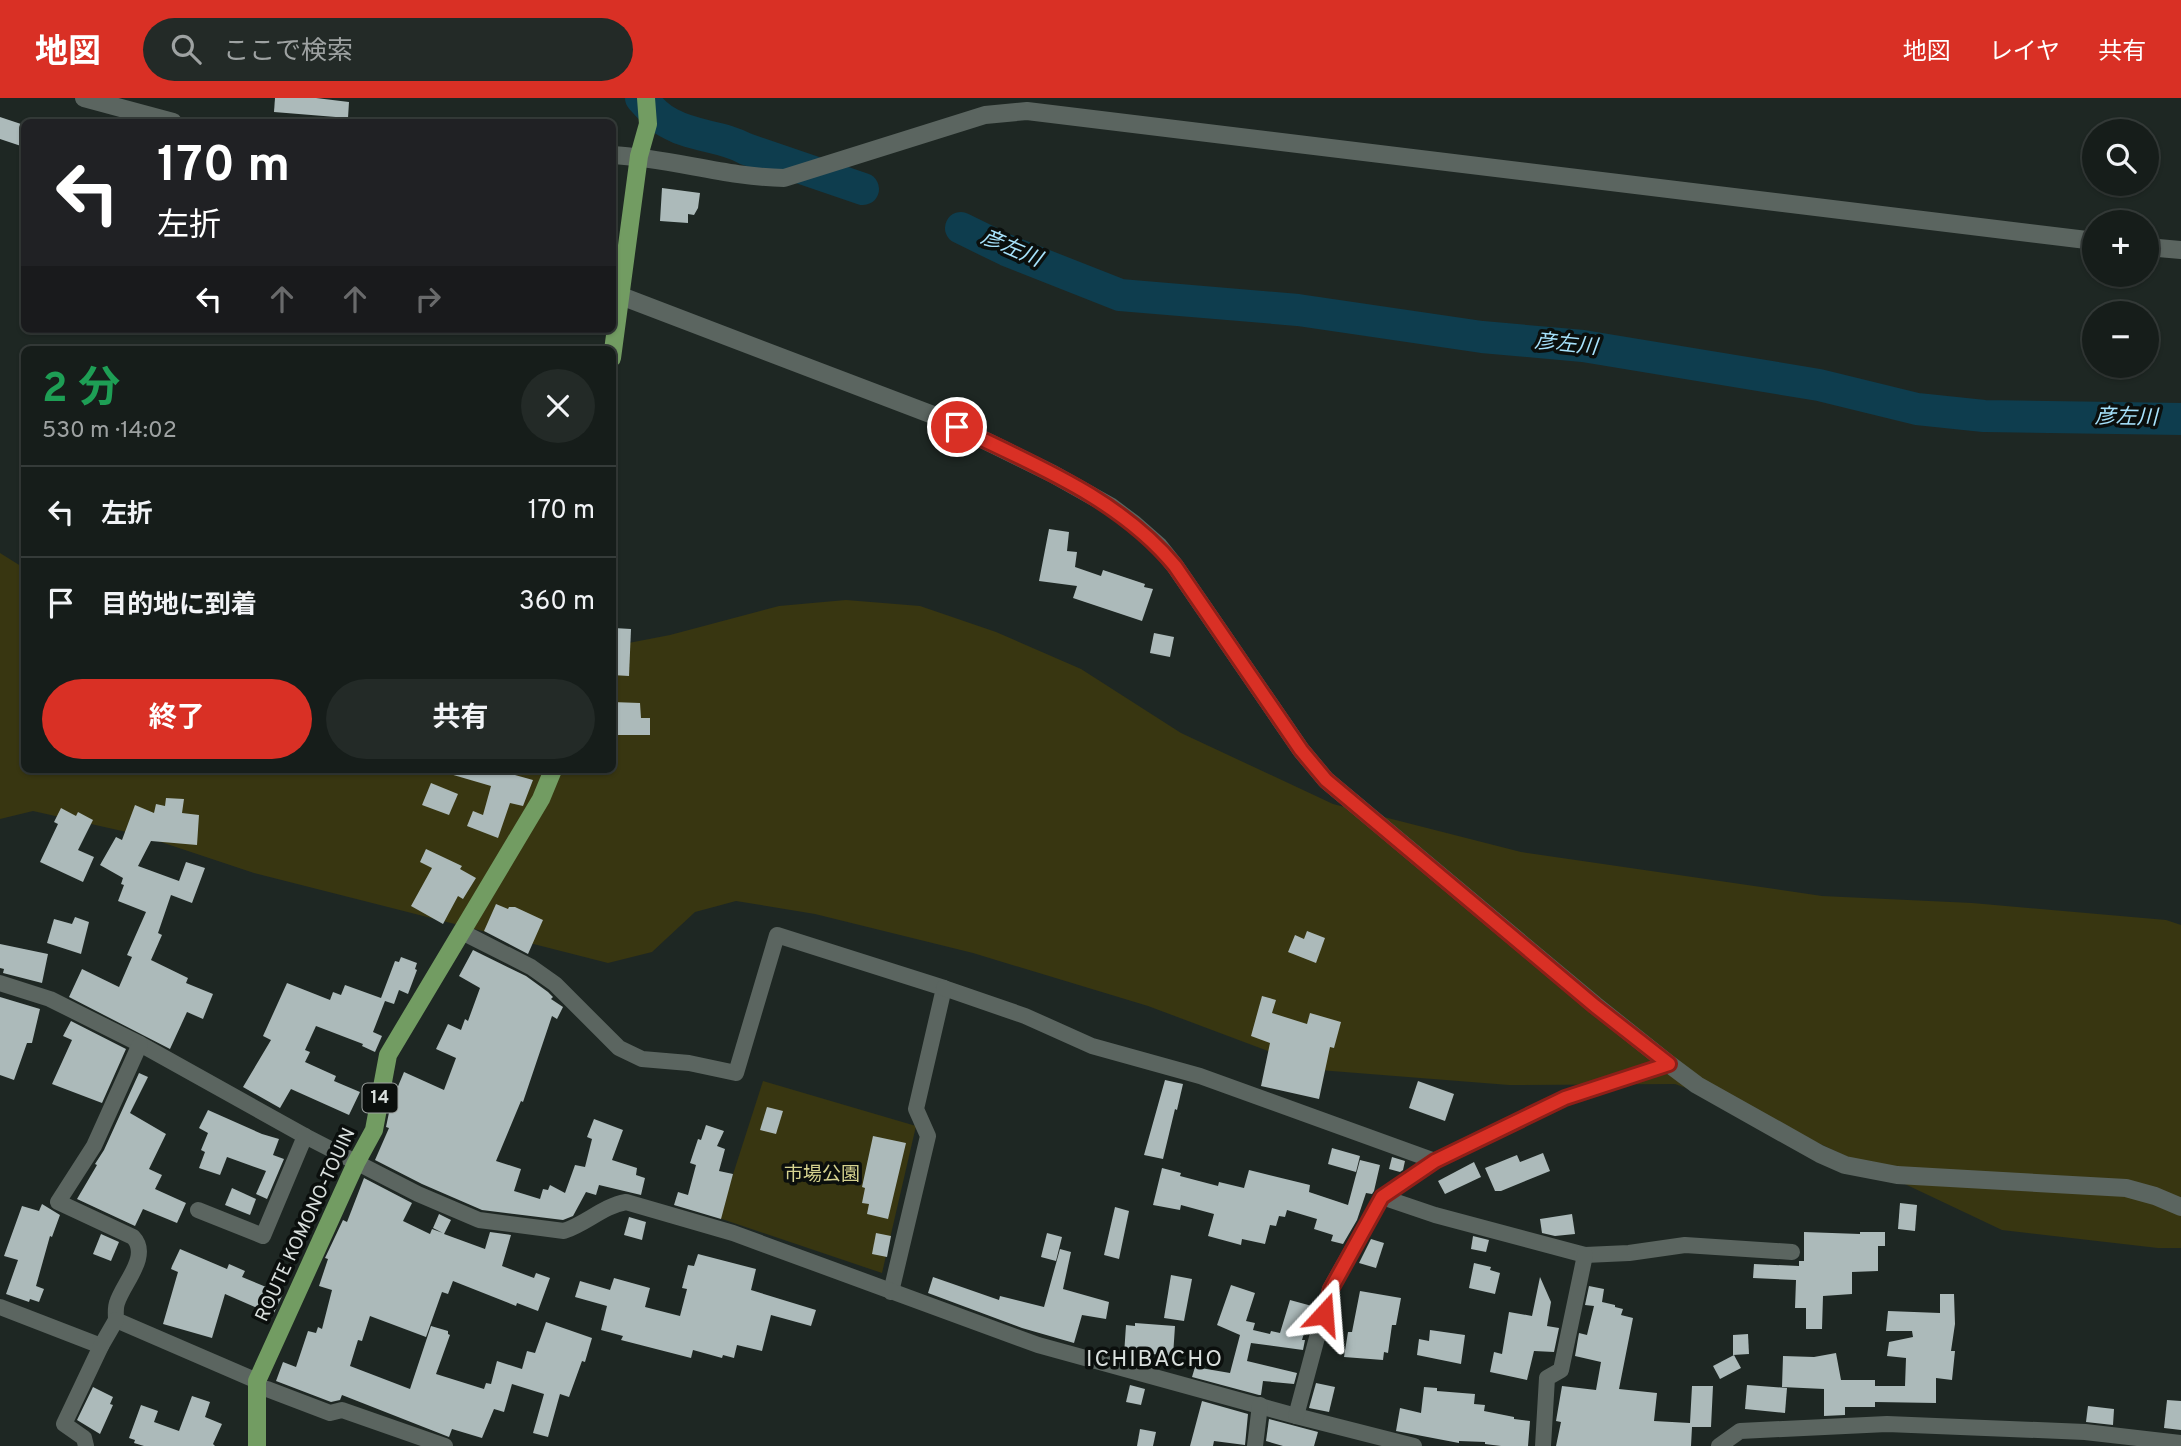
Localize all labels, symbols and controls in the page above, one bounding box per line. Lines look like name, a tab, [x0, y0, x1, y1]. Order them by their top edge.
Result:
search box	[143, 18, 633, 81]
icon: search	[167, 30, 205, 68]
text: 地図	[35, 33, 101, 75]
text: ここで検索	[223, 36, 353, 69]
text: 地図	[1903, 38, 1951, 68]
text: レイヤ	[1989, 38, 2060, 68]
text: 共有	[2098, 38, 2146, 68]
map controls	[2082, 119, 2159, 378]
button: search	[2082, 119, 2159, 196]
text: 170 m	[157, 137, 290, 199]
icon: left	[42, 147, 133, 238]
text: 左折	[157, 207, 221, 247]
button: +	[2082, 210, 2159, 287]
water label: 彦左川	[977, 224, 1047, 275]
icon: left	[190, 280, 228, 318]
icon: ahead	[263, 280, 301, 318]
icon: ahead	[336, 280, 374, 318]
icon: right	[409, 280, 447, 318]
button: −	[2082, 301, 2159, 378]
water label: 彦左川	[1533, 328, 1601, 362]
text: 2 分	[42, 364, 120, 417]
button: close	[521, 369, 595, 443]
pin	[927, 397, 987, 457]
water label: 彦左川	[2094, 404, 2160, 432]
icon: arrive	[938, 408, 976, 446]
text: 530 m · 14:02	[42, 417, 177, 446]
icon: left	[42, 493, 80, 531]
text: 170 m	[528, 495, 595, 528]
text: 左折	[101, 499, 153, 532]
icon: arrive	[42, 584, 80, 622]
text: 360 m	[519, 586, 595, 619]
text: 目的地に到着	[101, 590, 257, 623]
button: 終了	[42, 679, 312, 759]
button: 共有	[326, 679, 595, 759]
road number: 14	[362, 1084, 398, 1113]
street label: ROUTE KOMONO-TOUIN	[251, 1124, 361, 1326]
park label: 市場公園	[784, 1163, 860, 1187]
position arrow	[1287, 1277, 1361, 1351]
district label: ICHIBACHO	[1086, 1346, 1224, 1375]

